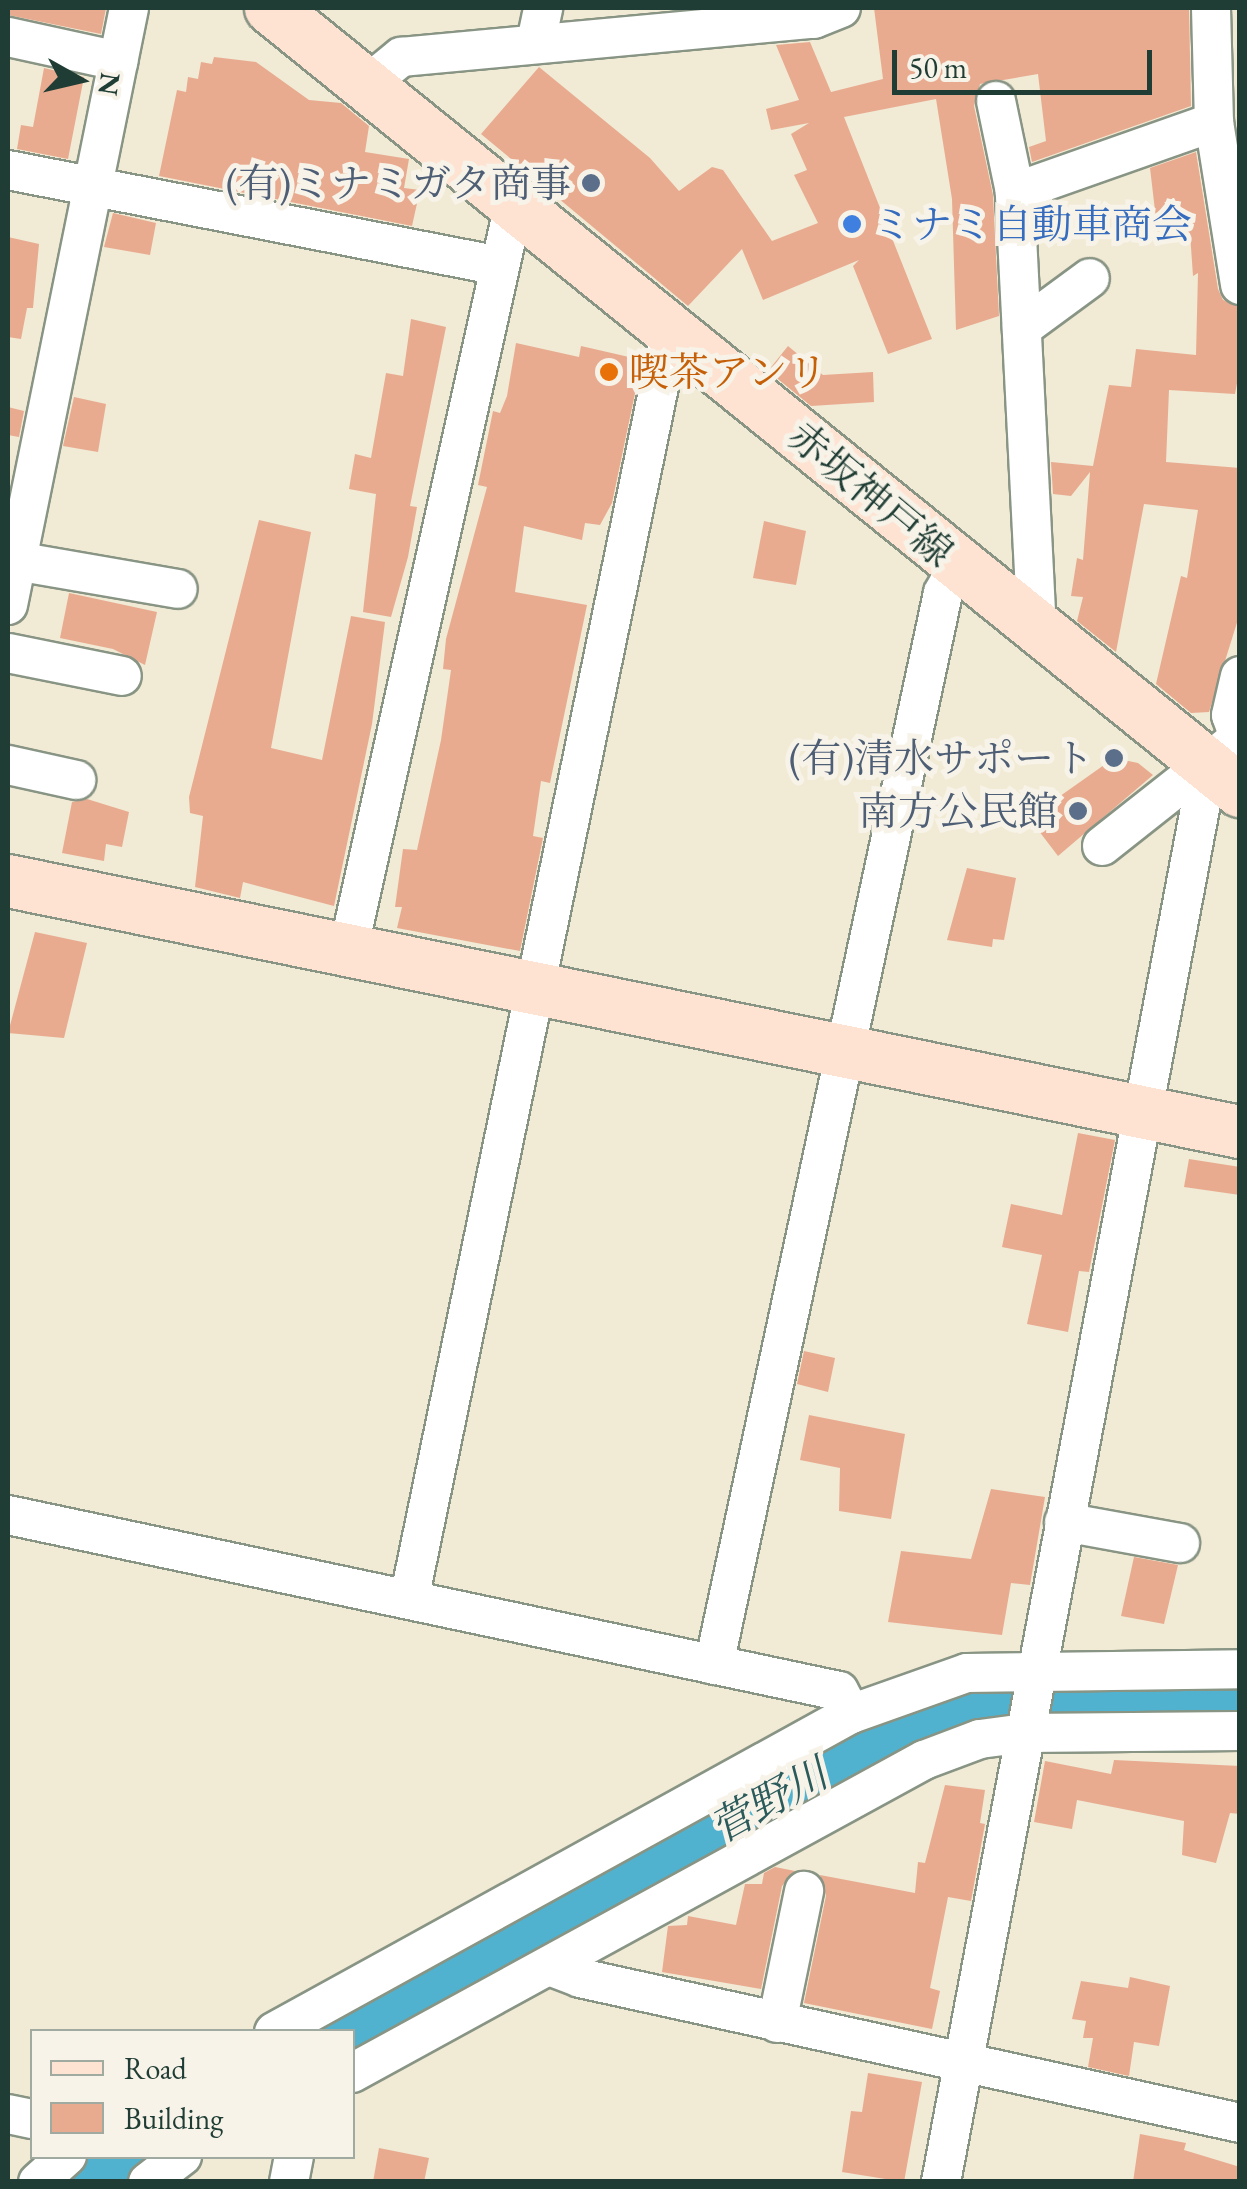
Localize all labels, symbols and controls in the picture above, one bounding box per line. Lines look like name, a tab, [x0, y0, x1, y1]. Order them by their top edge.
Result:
north arrow	[30, 30, 130, 130]
scale bar	[897, 30, 1157, 92]
text: 50 m	[909, 48, 967, 87]
text: N	[90, 70, 129, 98]
place label: (有)ミナミガタ商事	[226, 159, 571, 207]
marker: (有)ミナミガタ商事	[580, 172, 602, 194]
place label: ミナミ自動車商会	[872, 200, 1192, 248]
marker: ミナミ自動車商会	[841, 213, 863, 235]
place label: 喫茶アンリ	[629, 348, 829, 396]
marker: 喫茶アンリ	[598, 361, 620, 383]
street label: 赤坂神戸線	[779, 411, 963, 577]
place label: (有)清水サポート	[789, 734, 1094, 782]
marker: (有)清水サポート	[1103, 747, 1125, 769]
place label: 南方公民館	[858, 787, 1058, 835]
marker: 南方公民館	[1067, 800, 1089, 822]
water label: 菅野川	[702, 1748, 836, 1854]
legend	[30, 2029, 355, 2159]
text: Road	[124, 2049, 187, 2088]
text: Building	[124, 2099, 223, 2138]

